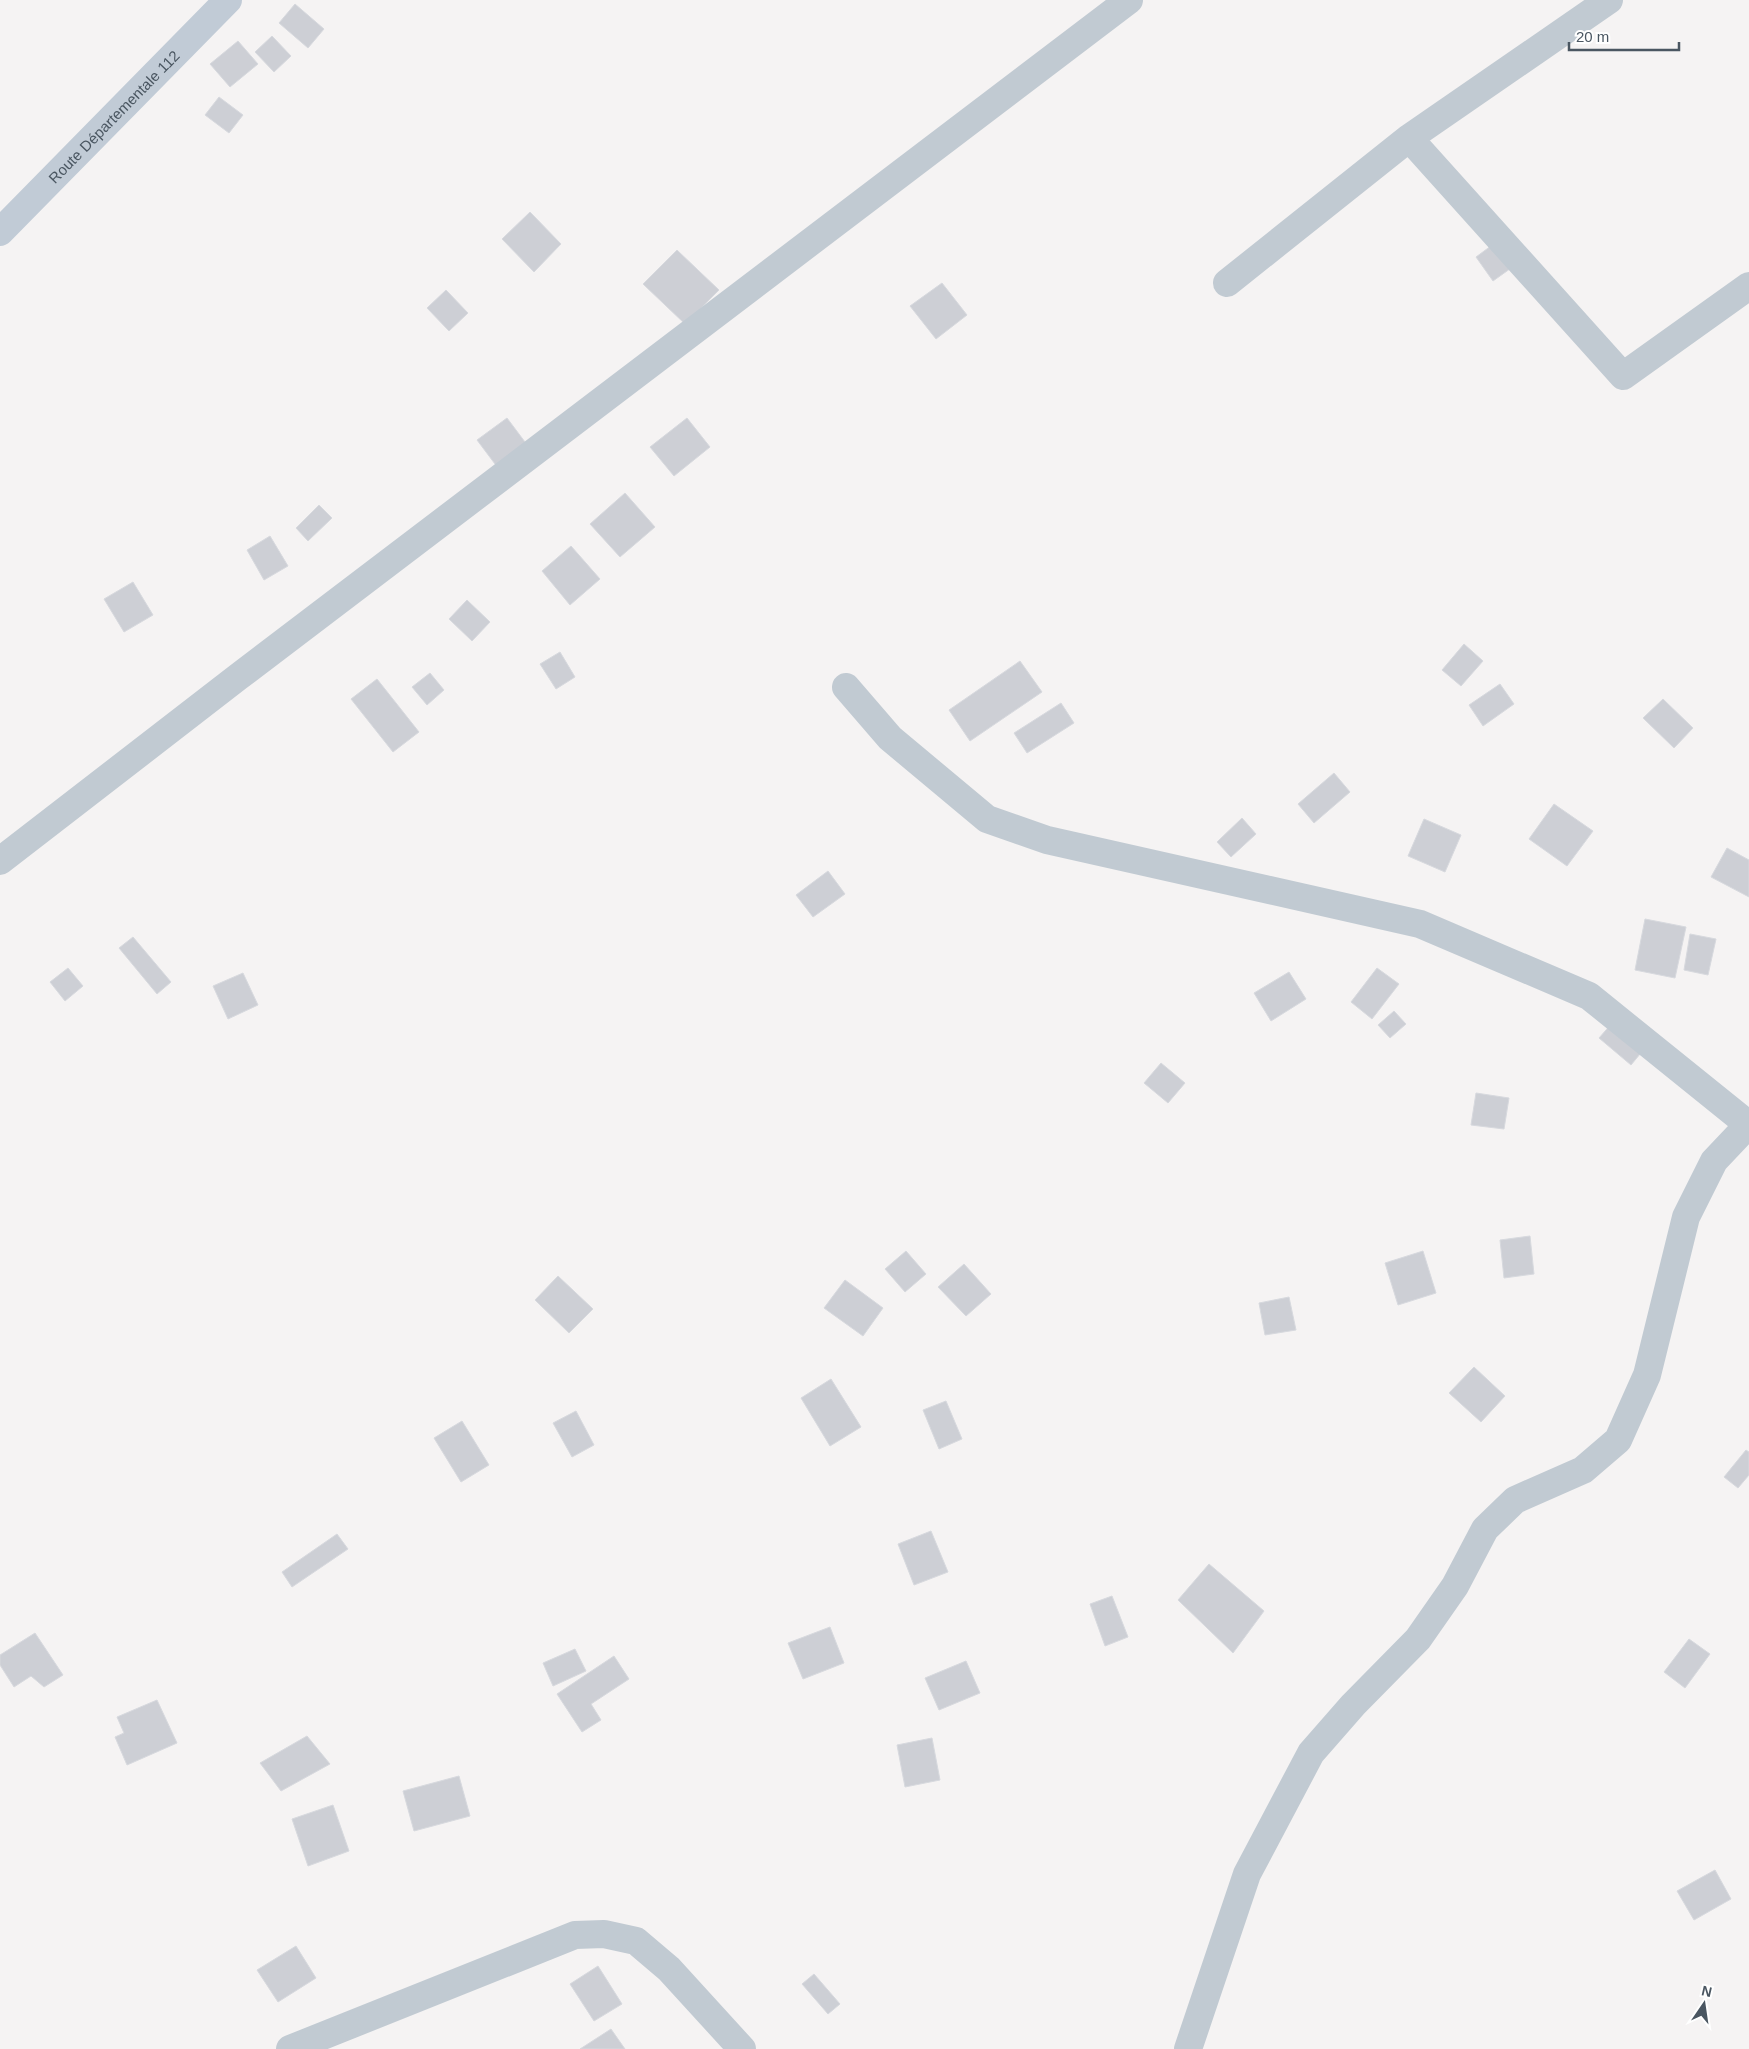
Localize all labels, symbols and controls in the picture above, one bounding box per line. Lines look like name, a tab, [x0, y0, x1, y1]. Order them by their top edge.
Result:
scale bar	[1569, 20, 1679, 52]
text: 20 m	[1576, 28, 1609, 45]
street label: Route Départementale 112	[45, 47, 182, 186]
north arrow	[1679, 1979, 1729, 2029]
text: N	[1700, 1982, 1714, 2000]

